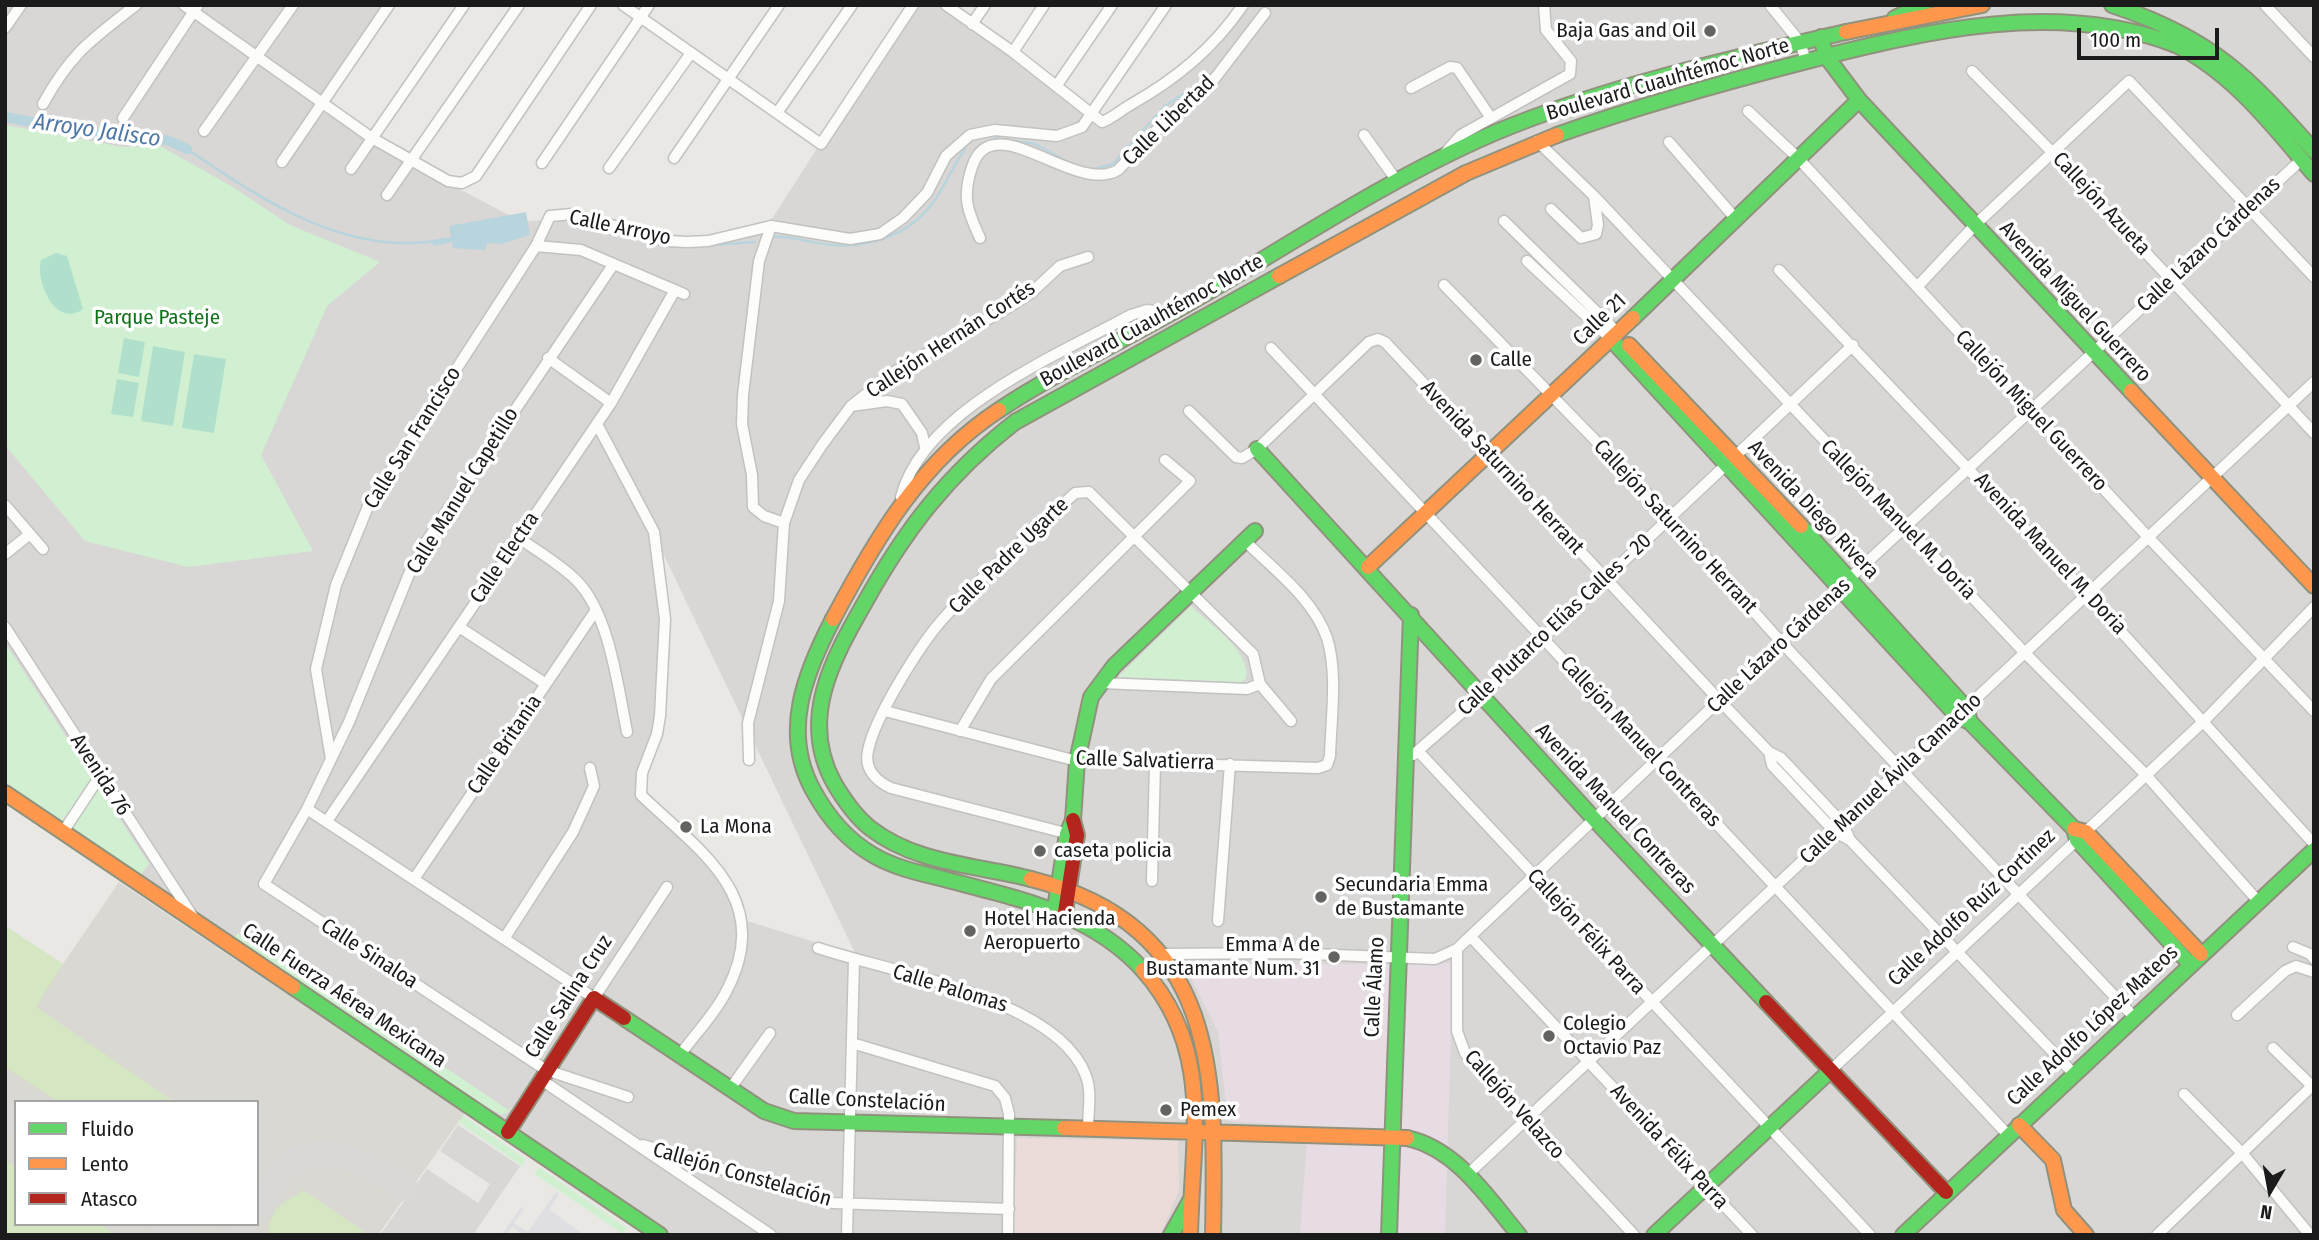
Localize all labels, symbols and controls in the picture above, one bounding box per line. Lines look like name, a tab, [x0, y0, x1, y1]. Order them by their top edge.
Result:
scale bar	[2081, 14, 2223, 58]
place label: Baja Gas and Oil	[1556, 18, 1696, 44]
marker: Baja Gas and Oil	[1702, 23, 1718, 39]
text: 100 m	[2090, 27, 2141, 53]
street label: Boulevard Cuauhtémoc Norte	[1544, 33, 1792, 127]
street label: Calle Libertad	[1118, 71, 1220, 171]
water label: Arroyo Jalisco	[32, 108, 162, 154]
street label: Callejón Azueta	[2047, 147, 2155, 261]
street label: Calle Lázaro Cárdenas	[2132, 172, 2286, 318]
street label: Calle Arroyo	[567, 205, 673, 251]
street label: Avenida Miguel Guerrero	[1994, 216, 2156, 388]
street label: Boulevard Cuauhtémoc Norte	[1036, 249, 1268, 393]
street label: Callejón Hernán Cortés	[862, 276, 1040, 404]
street label: Calle 21	[1568, 289, 1632, 351]
park label: Parque Pasteje	[94, 305, 220, 331]
street label: Callejón Miguel Guerrero	[1950, 325, 2112, 497]
place label: Calle	[1490, 347, 1532, 373]
marker: Calle	[1468, 352, 1484, 368]
street label: Calle San Francisco	[359, 362, 467, 514]
street label: Avenida Saturnino Herrant	[1415, 376, 1589, 560]
street label: Calle Manuel Capetillo	[402, 403, 524, 579]
street label: Callejón Saturnino Herrant	[1588, 435, 1762, 619]
street label: Avenida Diego Rivera	[1742, 435, 1884, 585]
street label: Callejón Manuel M. Doria	[1815, 435, 1981, 605]
street label: Avenida Manuel M. Doria	[1968, 468, 2132, 640]
street label: Calle Padre Ugarte	[944, 493, 1074, 619]
street label: Calle Electra	[465, 507, 545, 609]
street label: Calle Plutarco Elías Calles - 20	[1453, 529, 1657, 721]
street label: Calle Lázaro Cárdenas	[1702, 573, 1856, 719]
street label: Callejón Manuel Contreras	[1554, 651, 1726, 833]
street label: Calle Manuel Ávila Camacho	[1795, 688, 1987, 870]
street label: Calle Britania	[463, 690, 547, 800]
street label: Avenida Manuel Contreras	[1529, 719, 1701, 899]
street label: Avenida 76	[64, 730, 136, 820]
street label: Calle Salvatierra	[1075, 746, 1215, 776]
place label: La Mona	[700, 814, 772, 840]
marker: La Mona	[678, 819, 694, 835]
street label: Calle Adolfo Ruíz Cortinez	[1883, 824, 2061, 992]
place label: caseta policia	[1054, 838, 1172, 864]
marker: caseta policia	[1032, 843, 1048, 859]
street label: Callejón Félix Parra	[1521, 864, 1651, 1000]
place label: Secundaria Emma de Bustamante	[1335, 872, 1488, 922]
marker: Secundaria Emma de Bustamante	[1313, 889, 1329, 905]
place label: Hotel Hacienda Aeropuerto	[984, 906, 1115, 956]
street label: Calle Sinaloa	[316, 913, 422, 995]
street label: Calle Fuerza Aérea Mexicana	[237, 918, 451, 1074]
marker: Hotel Hacienda Aeropuerto	[962, 923, 978, 939]
street label: Calle Salina Cruz	[520, 931, 618, 1063]
place label: Emma A de Bustamante Num. 31	[1146, 932, 1320, 982]
street label: Calle Álamo	[1360, 936, 1390, 1038]
street label: Calle Adolfo López Mateos	[2002, 940, 2184, 1112]
marker: Emma A de Bustamante Num. 31	[1326, 949, 1342, 965]
street label: Calle Palomas	[890, 960, 1010, 1018]
place label: Colegio Octavio Paz	[1563, 1011, 1661, 1061]
marker: Colegio Octavio Paz	[1541, 1028, 1557, 1044]
street label: Callejón Velazco	[1458, 1045, 1570, 1165]
street label: Avenida Félix Parra	[1605, 1079, 1733, 1215]
street label: Calle Constelación	[788, 1084, 946, 1118]
place label: Pemex	[1180, 1097, 1236, 1123]
legend	[14, 1100, 259, 1226]
marker: Pemex	[1158, 1102, 1174, 1118]
text: Fluido	[81, 1116, 134, 1142]
street label: Callejón Constelación	[650, 1137, 834, 1213]
text: Lento	[81, 1151, 129, 1177]
north arrow	[2235, 1156, 2305, 1226]
text: Atasco	[81, 1186, 138, 1212]
text: N	[2259, 1200, 2274, 1224]

